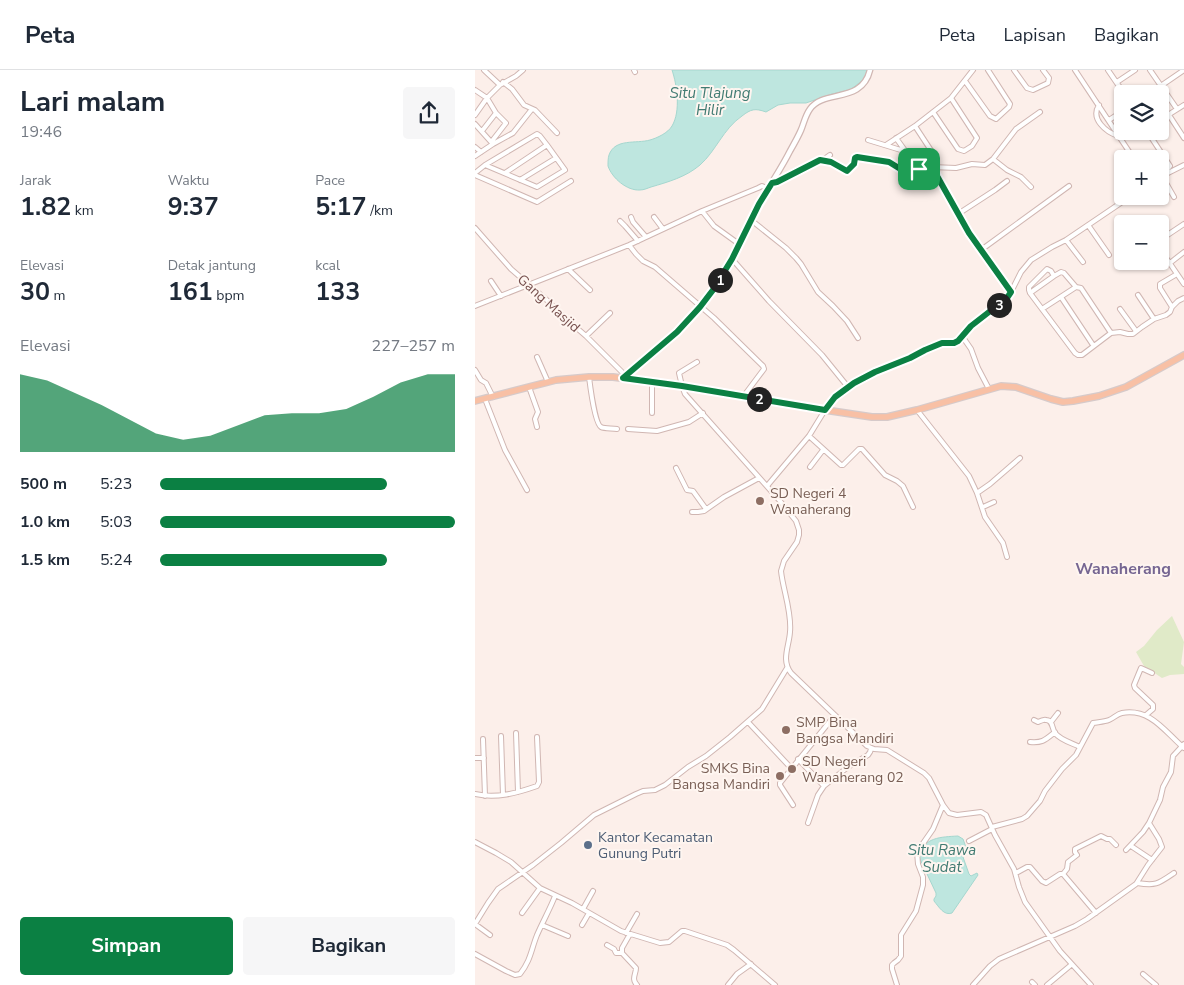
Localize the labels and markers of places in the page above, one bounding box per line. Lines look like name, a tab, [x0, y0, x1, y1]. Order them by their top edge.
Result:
pin	[898, 148, 940, 190]
pin: 1	[707, 268, 733, 292]
pin: 3	[987, 292, 1011, 318]
pin: 2	[747, 386, 771, 412]
place label: SD Negeri 4 Wanaherang	[770, 484, 851, 519]
marker: SD Negeri 4 Wanaherang	[754, 495, 766, 507]
place label: SMP Bina Bangsa Mandiri	[796, 713, 894, 748]
marker: SMP Bina Bangsa Mandiri	[780, 724, 792, 736]
place label: SD Negeri Wanaherang 02	[802, 752, 904, 787]
place label: SMKS Bina Bangsa Mandiri	[672, 759, 770, 794]
marker: SD Negeri Wanaherang 02	[786, 763, 798, 775]
marker: SMKS Bina Bangsa Mandiri	[774, 770, 786, 782]
place label: Kantor Kecamatan Gunung Putri	[598, 828, 713, 863]
marker: Kantor Kecamatan Gunung Putri	[582, 839, 594, 851]

